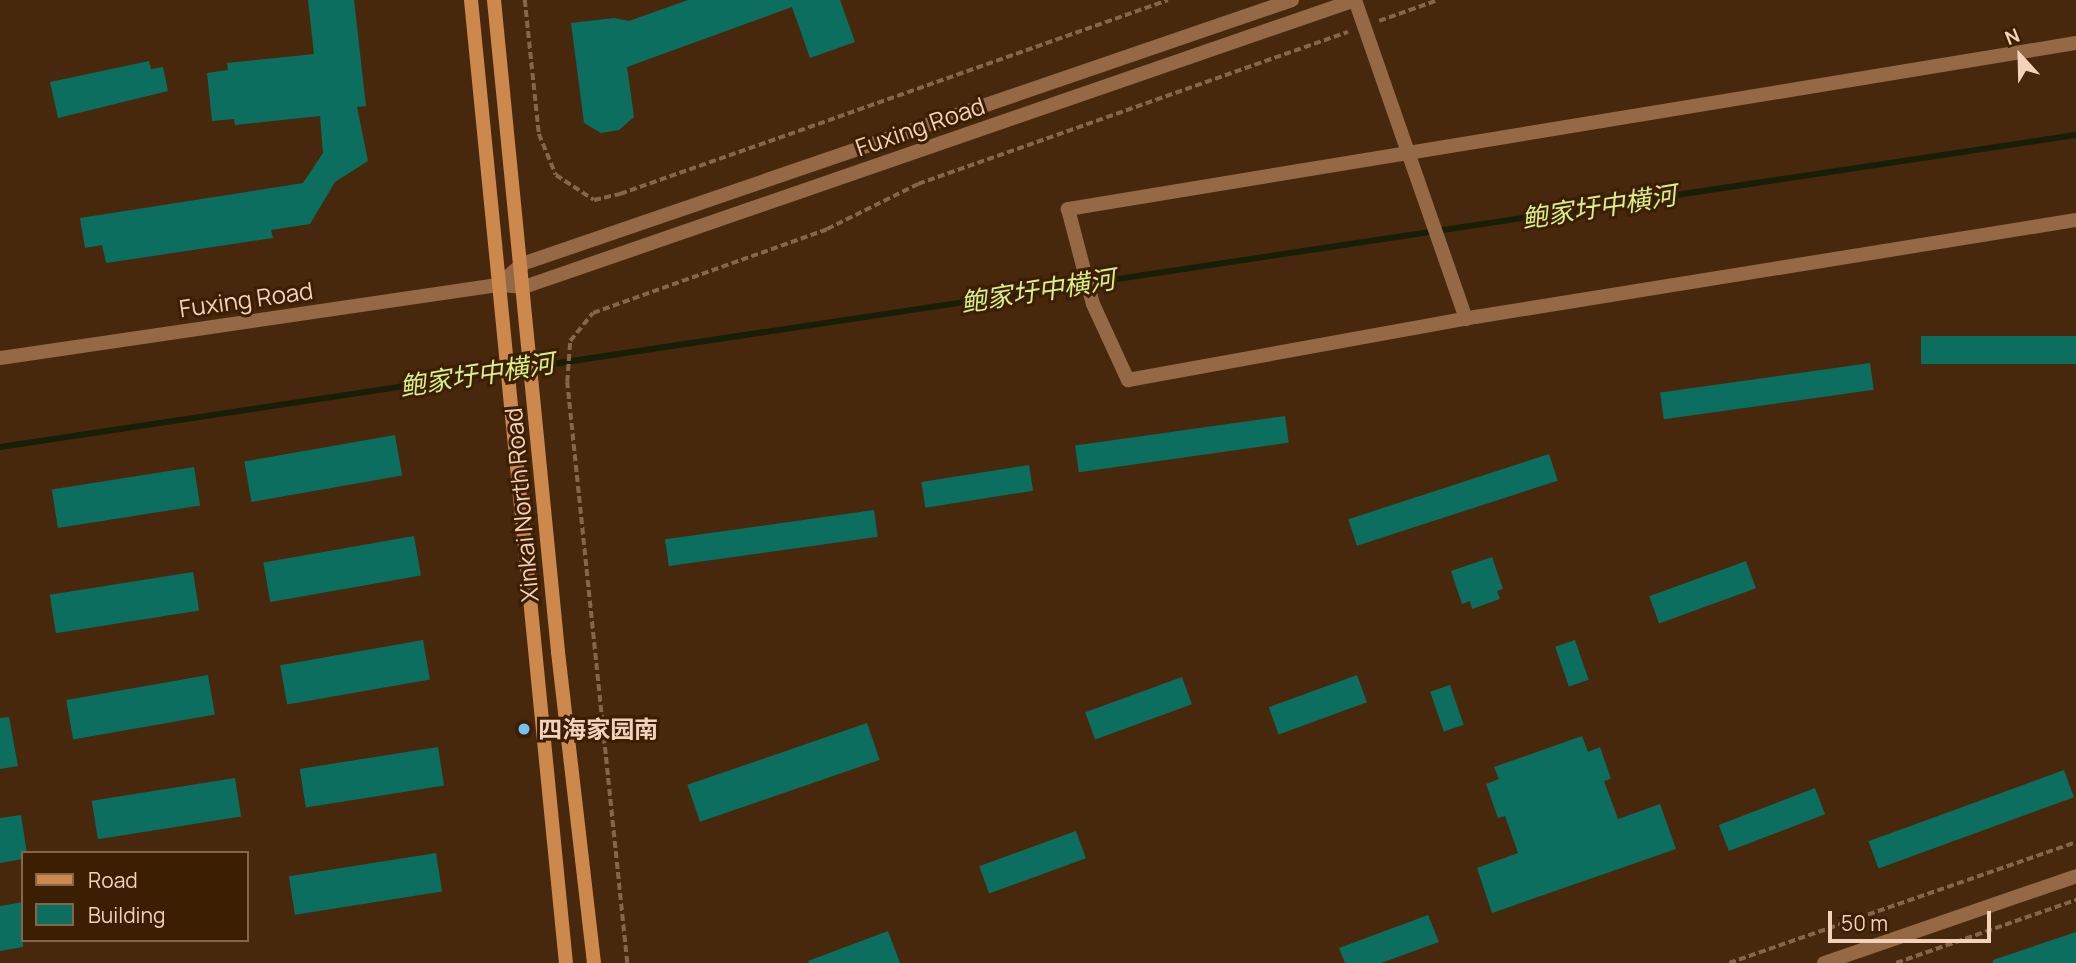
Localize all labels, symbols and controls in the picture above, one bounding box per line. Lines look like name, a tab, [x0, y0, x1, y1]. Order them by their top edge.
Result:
north arrow	[1985, 21, 2055, 91]
text: N	[2001, 22, 2023, 51]
street label: Fuxing Road	[852, 90, 988, 162]
water label: 鲍家圩中横河	[1520, 179, 1678, 235]
water label: 鲍家圩中横河	[959, 263, 1117, 319]
street label: Fuxing Road	[177, 275, 315, 323]
water label: 鲍家圩中横河	[398, 347, 556, 403]
street label: Xinkai North Road	[498, 407, 544, 603]
place label: 四海家园南	[538, 715, 658, 743]
marker: 四海家园南	[516, 721, 532, 737]
legend	[21, 851, 248, 942]
text: Road	[88, 866, 138, 894]
scale bar	[1831, 897, 1994, 941]
text: Building	[88, 901, 165, 929]
text: 50 m	[1841, 909, 1888, 937]

